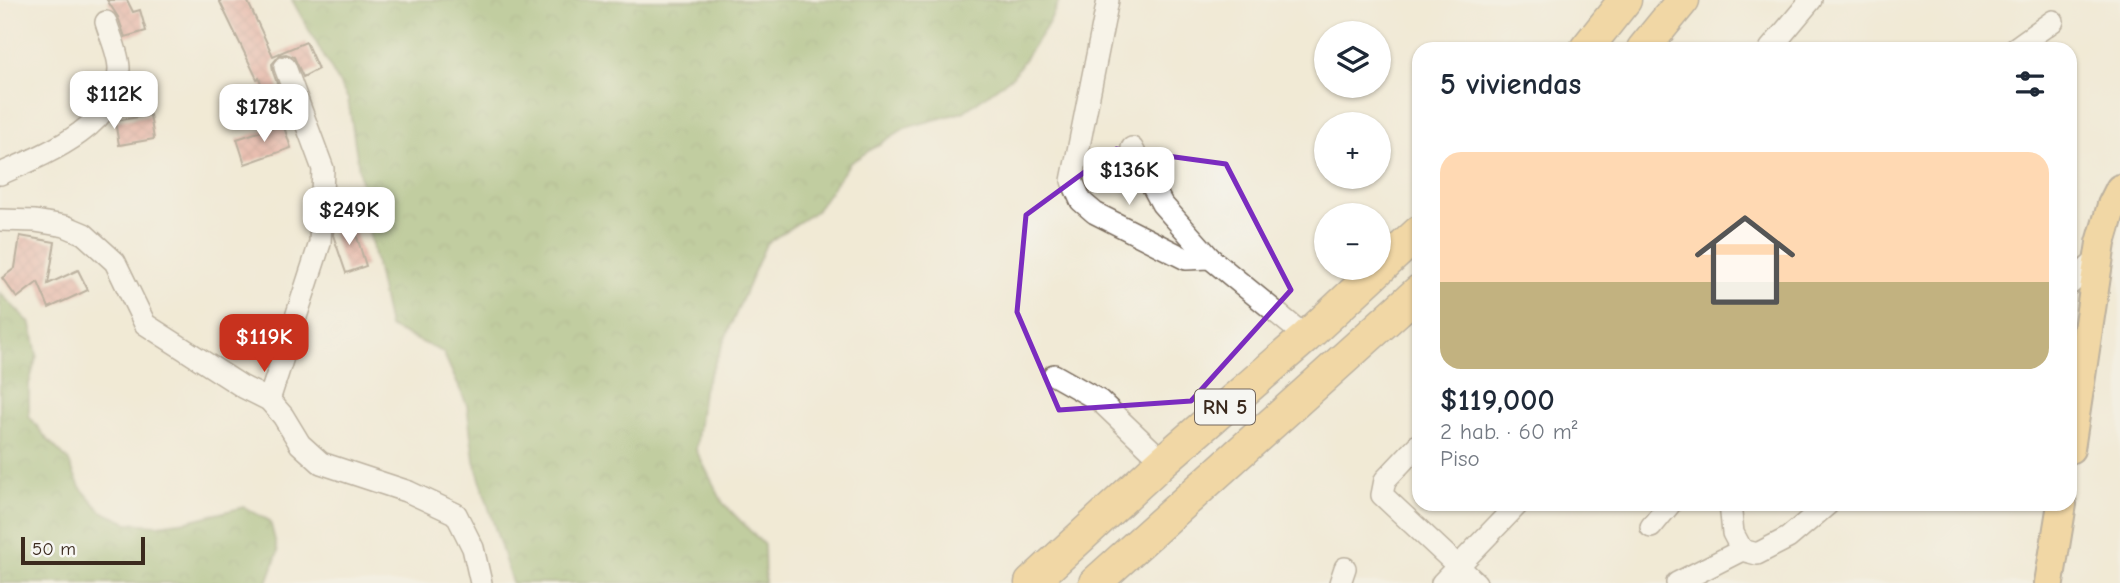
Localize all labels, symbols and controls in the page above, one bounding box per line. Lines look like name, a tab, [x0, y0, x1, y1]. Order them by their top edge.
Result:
map controls	[1314, 21, 1391, 280]
button: layers	[1314, 21, 1391, 98]
icon: filters	[2011, 65, 2049, 103]
text: 5 viviendas	[1440, 67, 1581, 102]
pin: $112K	[65, 72, 163, 131]
text: $112K	[86, 80, 142, 107]
pin: $178K	[215, 85, 313, 144]
text: $178K	[235, 93, 293, 120]
button: +	[1314, 112, 1391, 189]
pin: $136K	[1080, 148, 1178, 207]
text: $136K	[1099, 156, 1159, 183]
pin: $249K	[300, 188, 398, 247]
text: $249K	[319, 196, 379, 223]
icon: home	[1682, 197, 1808, 323]
button: −	[1314, 203, 1391, 280]
pin: $119K	[215, 314, 313, 374]
text: $119K	[236, 323, 292, 350]
text: $119,000	[1440, 383, 1555, 418]
road number: RN 5	[1195, 390, 1255, 424]
text: 2 hab. · 60 m²	[1440, 418, 1577, 445]
text: Piso	[1440, 445, 1480, 472]
scale bar	[21, 534, 145, 566]
text: 50 m	[32, 538, 76, 560]

